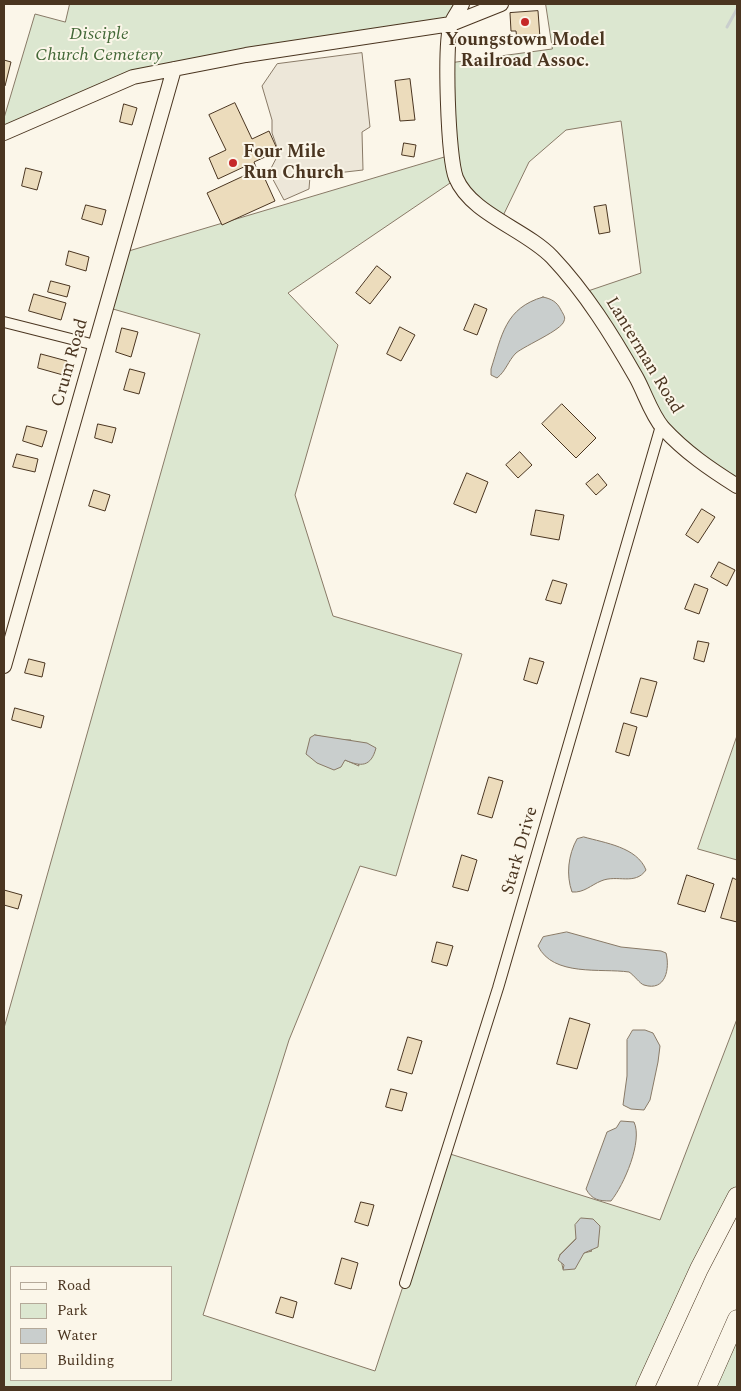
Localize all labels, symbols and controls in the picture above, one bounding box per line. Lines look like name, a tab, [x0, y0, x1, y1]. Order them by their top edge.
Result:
marker: Youngstown Model Railroad Assoc.	[519, 16, 531, 28]
park label: Disciple Church Cemetery	[35, 24, 163, 66]
place label: Youngstown Model Railroad Assoc.	[445, 30, 605, 72]
place label: Four Mile Run Church	[243, 142, 344, 184]
marker: Four Mile Run Church	[227, 157, 239, 169]
street label: Lanterman Road	[600, 294, 686, 418]
street label: Crum Road	[48, 316, 94, 410]
street label: Stark Drive	[498, 804, 544, 898]
legend	[10, 1266, 172, 1381]
text: Road	[57, 1274, 91, 1297]
text: Park	[57, 1299, 88, 1322]
text: Water	[57, 1324, 97, 1347]
text: Building	[57, 1349, 114, 1372]

